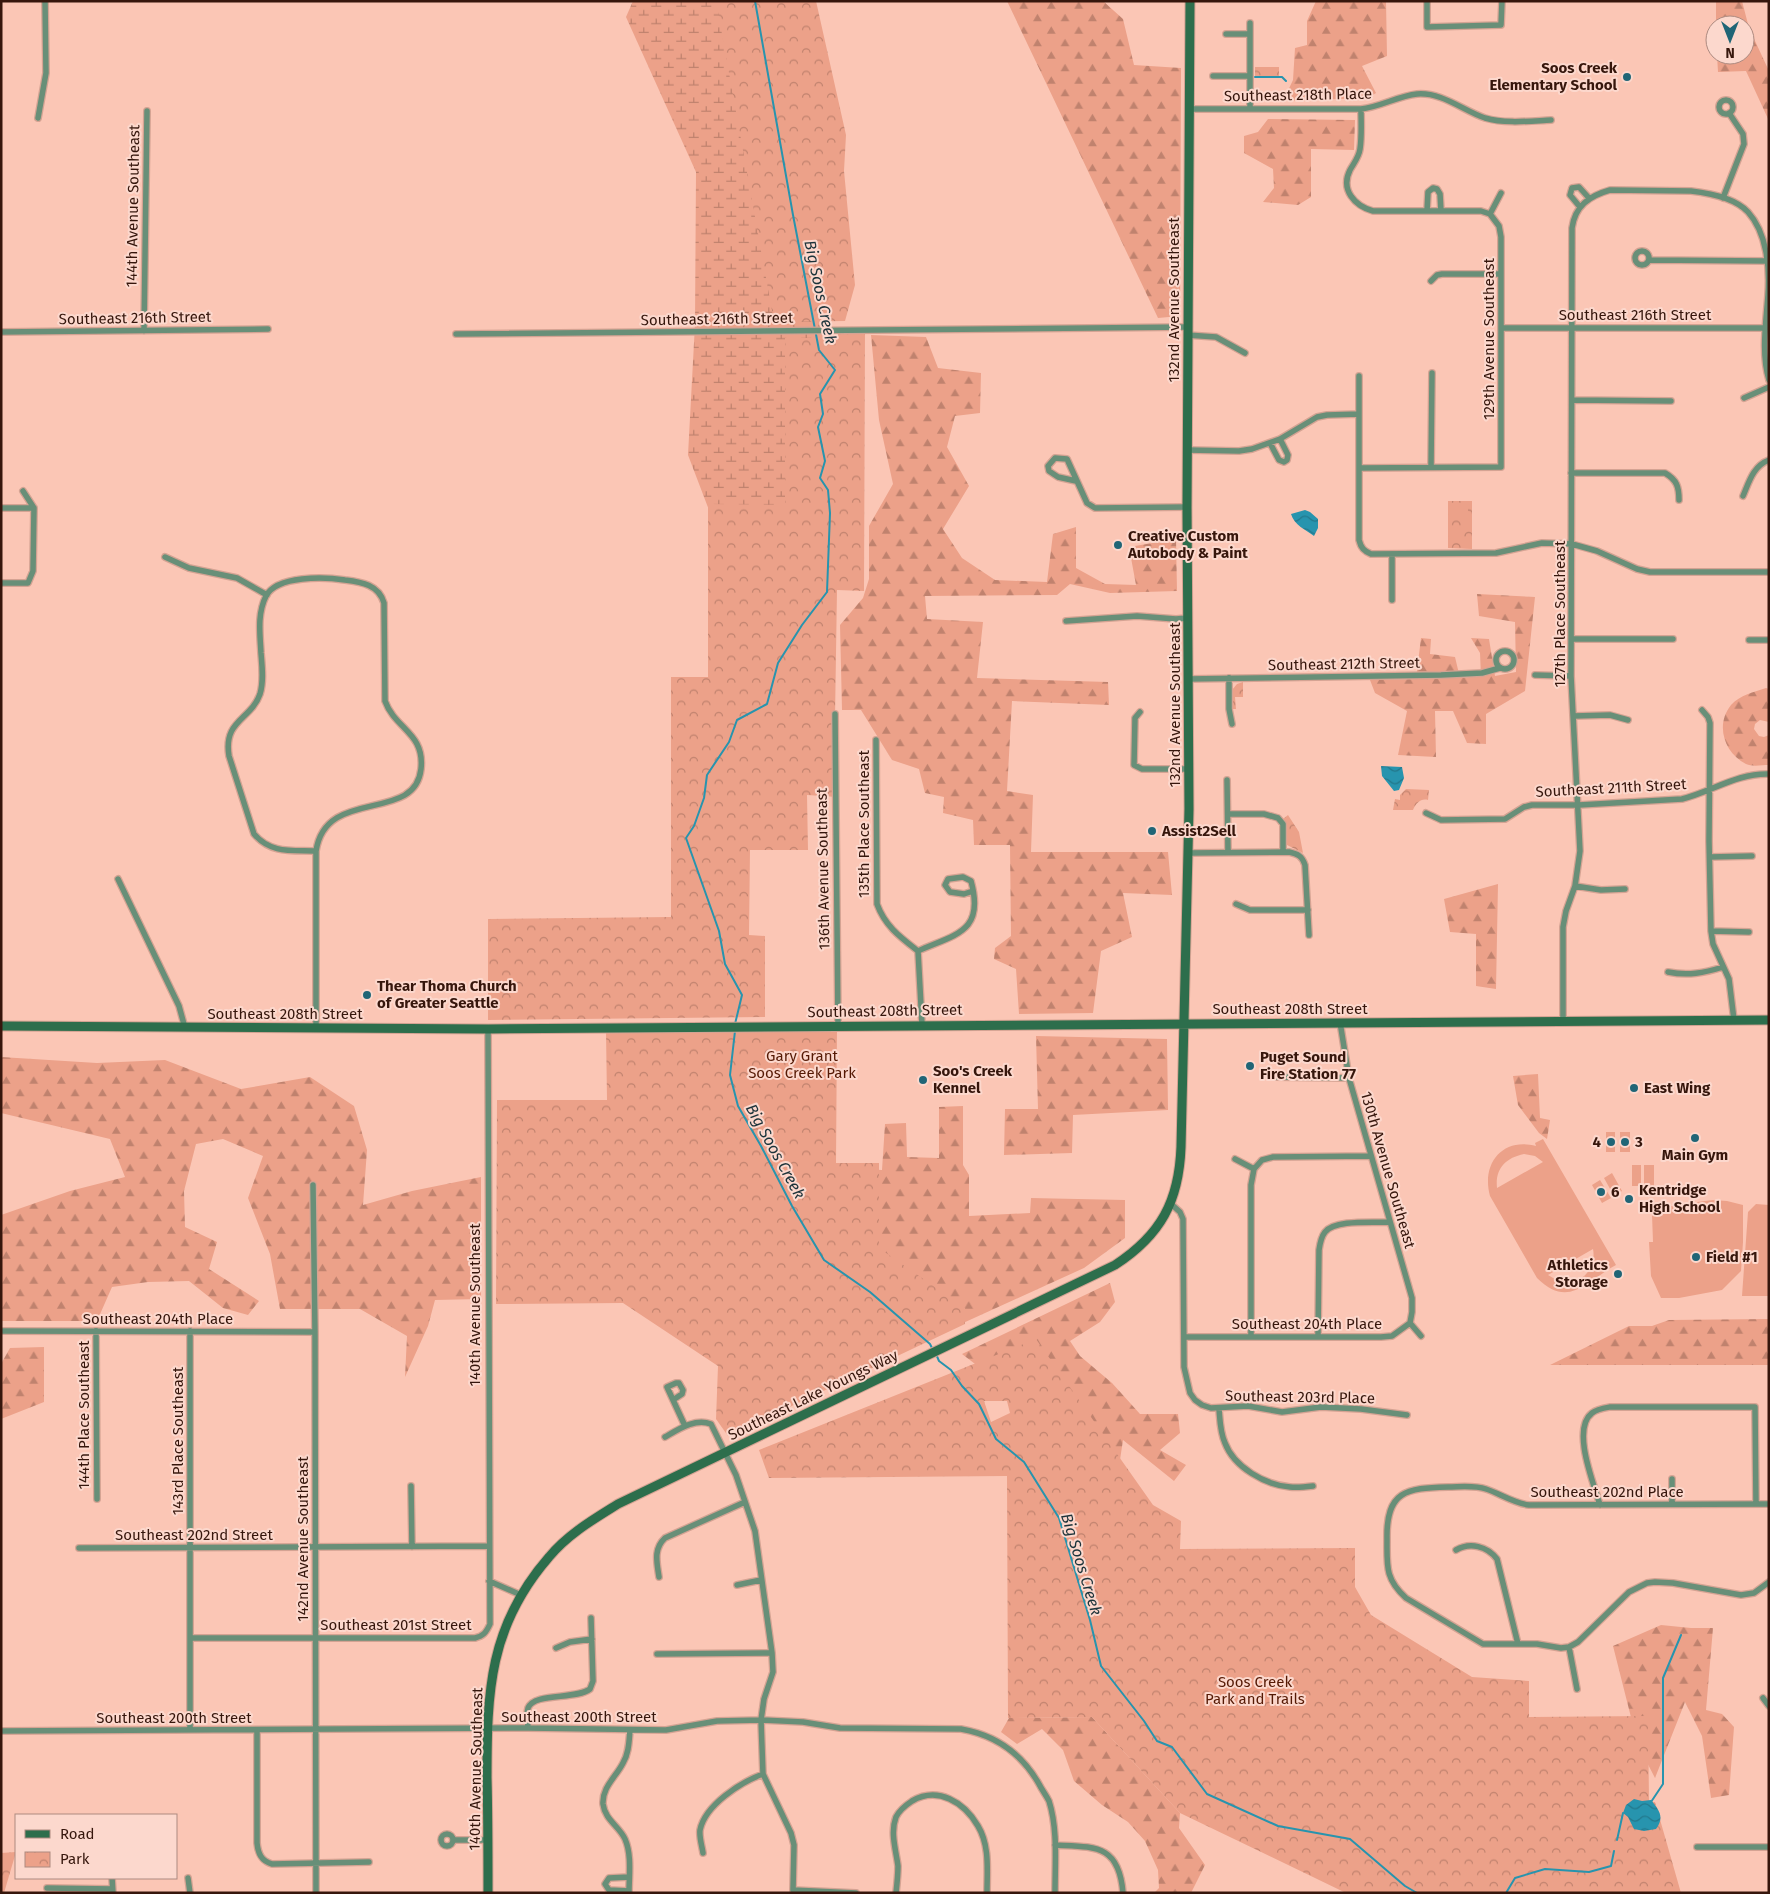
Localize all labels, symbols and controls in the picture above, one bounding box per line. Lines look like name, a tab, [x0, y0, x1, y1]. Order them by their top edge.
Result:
north arrow	[1705, 15, 1755, 65]
text: N	[1725, 44, 1735, 61]
place label: Soos Creek Elementary School	[1489, 59, 1618, 94]
marker: Soos Creek Elementary School	[1621, 71, 1633, 83]
street label: Southeast 218th Place	[1224, 85, 1372, 105]
street label: 144th Avenue Southeast	[123, 124, 143, 288]
street label: 132nd Avenue Southeast	[1165, 217, 1183, 383]
water label: Big Soos Creek	[800, 238, 841, 346]
street label: 129th Avenue Southeast	[1480, 257, 1498, 420]
street label: Southeast 216th Street	[1559, 306, 1712, 324]
street label: Southeast 216th Street	[58, 308, 212, 328]
street label: Southeast 216th Street	[640, 309, 794, 329]
place label: Creative Custom Autobody & Paint	[1127, 527, 1248, 562]
marker: Creative Custom Autobody & Paint	[1112, 539, 1124, 551]
street label: 127th Place Southeast	[1551, 540, 1569, 688]
street label: 132nd Avenue Southeast	[1166, 622, 1184, 788]
street label: Southeast 212th Street	[1268, 654, 1421, 674]
street label: 135th Place Southeast	[855, 749, 873, 898]
street label: Southeast 211th Street	[1535, 775, 1687, 801]
street label: 136th Avenue Southeast	[813, 787, 833, 950]
place label: Assist2Sell	[1161, 822, 1237, 840]
marker: Assist2Sell	[1146, 825, 1158, 837]
place label: Thear Thoma Church of Greater Seattle	[377, 977, 517, 1012]
marker: Thear Thoma Church of Greater Seattle	[361, 989, 373, 1001]
street label: Southeast 208th Street	[1212, 1000, 1368, 1018]
street label: Southeast 208th Street	[807, 1001, 963, 1021]
street label: Southeast 208th Street	[207, 1005, 363, 1023]
park label: Gary Grant Soos Creek Park	[748, 1047, 856, 1082]
place label: Puget Sound Fire Station 77	[1260, 1048, 1356, 1083]
marker: Puget Sound Fire Station 77	[1244, 1060, 1256, 1072]
place label: Soo's Creek Kennel	[933, 1062, 1013, 1097]
marker: Soo's Creek Kennel	[917, 1074, 929, 1086]
place label: East Wing	[1644, 1079, 1711, 1097]
marker: East Wing	[1628, 1082, 1640, 1094]
street label: 130th Avenue Southeast	[1357, 1089, 1419, 1251]
water label: Big Soos Creek	[742, 1100, 810, 1202]
marker: Main Gym	[1689, 1132, 1701, 1144]
place label: 4	[1593, 1133, 1602, 1151]
place label: 3	[1634, 1133, 1643, 1151]
marker: 4	[1605, 1136, 1617, 1148]
marker: 3	[1619, 1136, 1631, 1148]
place label: Main Gym	[1662, 1146, 1728, 1164]
place label: Kentridge High School	[1639, 1181, 1721, 1216]
place label: 6	[1611, 1183, 1620, 1201]
marker: 6	[1595, 1186, 1607, 1198]
marker: Kentridge High School	[1623, 1193, 1635, 1205]
street label: 140th Avenue Southeast	[466, 1223, 484, 1387]
place label: Field #1	[1706, 1248, 1758, 1266]
marker: Field #1	[1690, 1251, 1702, 1263]
place label: Athletics Storage	[1547, 1256, 1608, 1291]
marker: Athletics Storage	[1612, 1268, 1624, 1280]
street label: Southeast 204th Place	[83, 1310, 233, 1328]
street label: Southeast 204th Place	[1232, 1315, 1382, 1333]
street label: 144th Place Southeast	[75, 1340, 93, 1490]
street label: Southeast Lake Youngs Way	[725, 1346, 902, 1444]
street label: 143rd Place Southeast	[169, 1366, 187, 1515]
street label: Southeast 203rd Place	[1225, 1387, 1375, 1407]
street label: 142nd Avenue Southeast	[294, 1456, 312, 1622]
street label: Southeast 202nd Place	[1530, 1483, 1684, 1501]
water label: Big Soos Creek	[1057, 1511, 1106, 1618]
street label: Southeast 202nd Street	[115, 1526, 273, 1544]
street label: Southeast 201st Street	[320, 1616, 472, 1634]
park label: Soos Creek Park and Trails	[1205, 1673, 1305, 1708]
street label: 140th Avenue Southeast	[466, 1687, 486, 1851]
street label: Southeast 200th Street	[501, 1708, 657, 1726]
street label: Southeast 200th Street	[96, 1709, 252, 1727]
legend	[15, 1814, 178, 1879]
text: Road	[60, 1825, 95, 1843]
text: Park	[60, 1850, 90, 1868]

